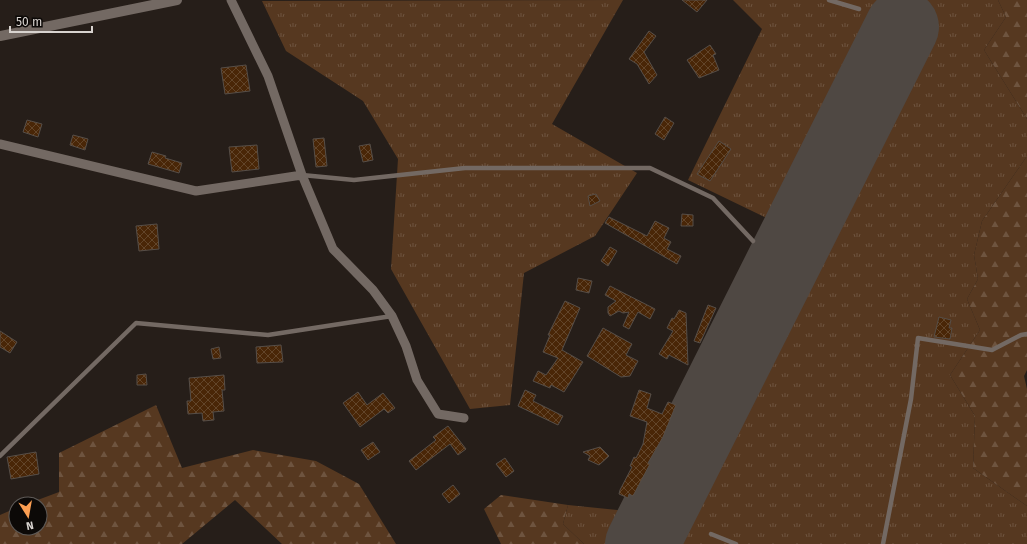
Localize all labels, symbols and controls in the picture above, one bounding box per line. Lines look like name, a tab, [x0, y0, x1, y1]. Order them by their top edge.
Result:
scale bar	[10, 8, 92, 34]
text: 50 m	[16, 15, 42, 29]
north arrow	[8, 496, 48, 536]
text: N	[25, 518, 35, 532]

